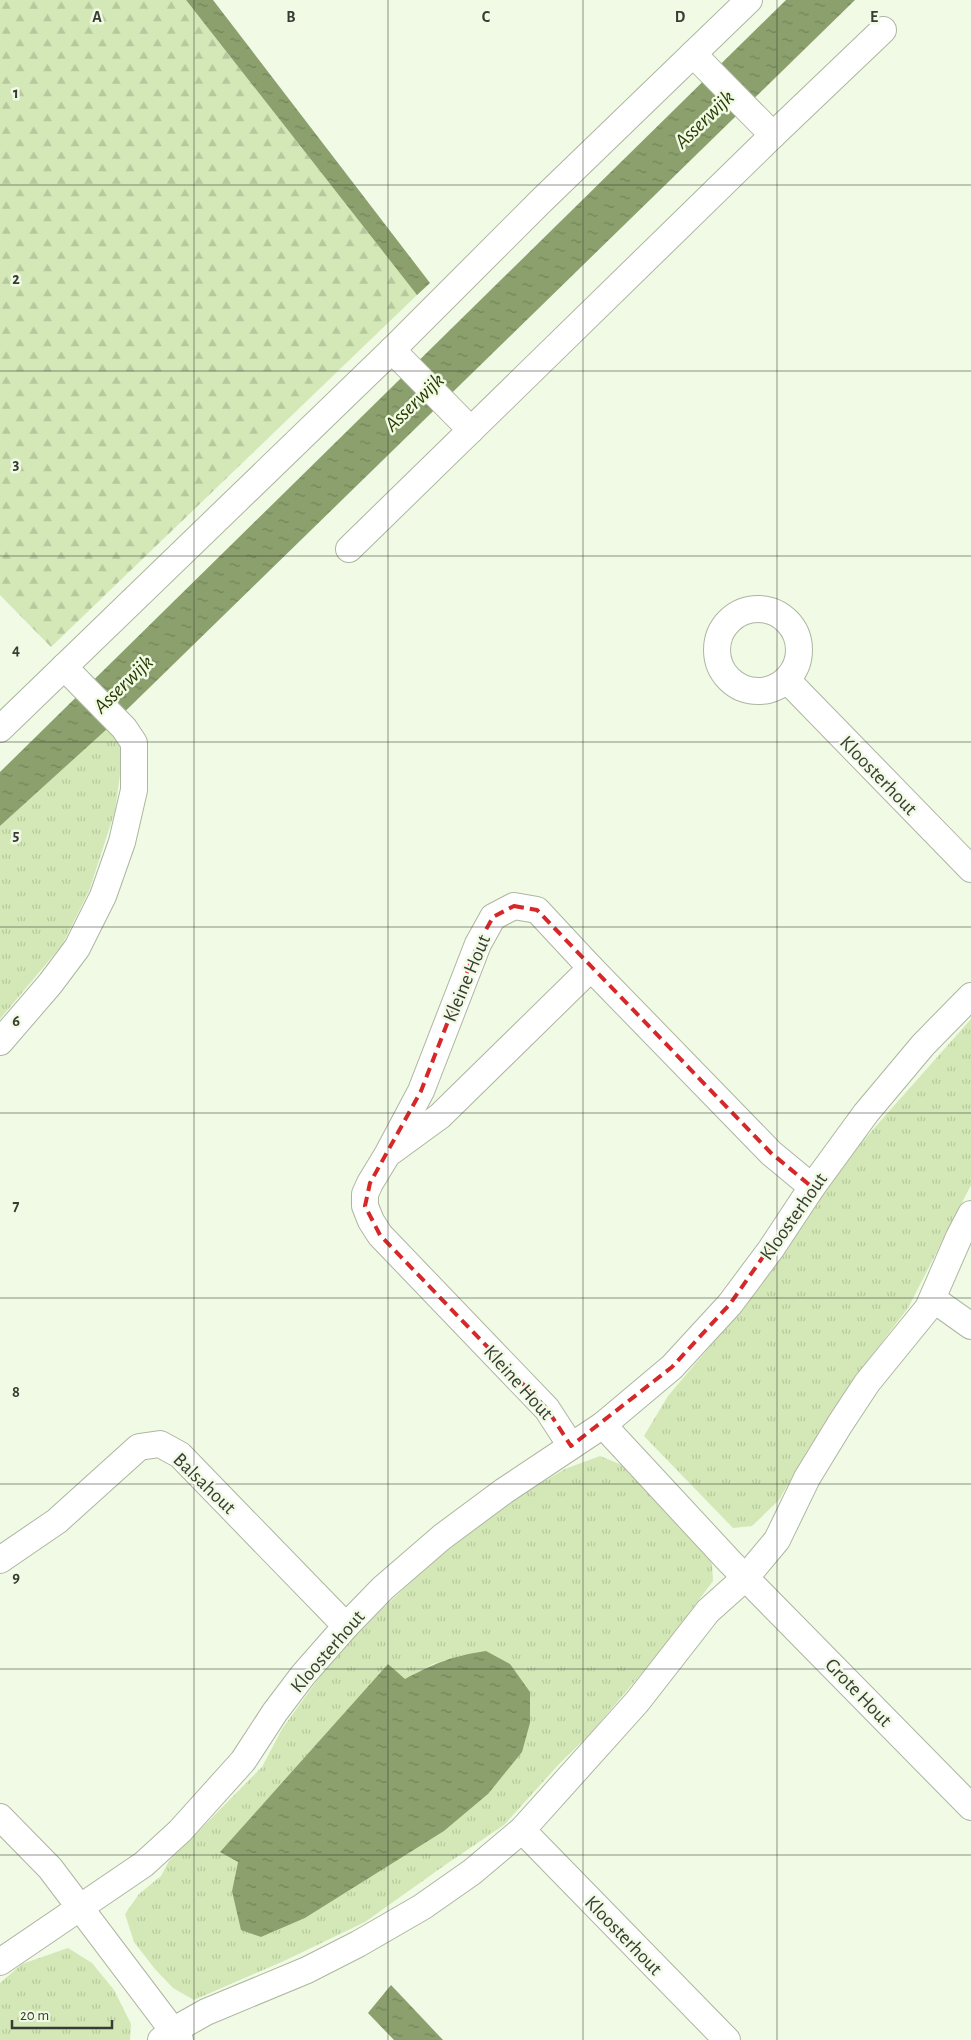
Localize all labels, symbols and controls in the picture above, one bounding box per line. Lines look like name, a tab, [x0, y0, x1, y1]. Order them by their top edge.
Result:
text: A	[92, 9, 102, 25]
text: B	[286, 9, 296, 25]
text: C	[482, 9, 491, 25]
text: D	[675, 9, 686, 25]
text: E	[870, 9, 878, 25]
text: 1	[13, 85, 19, 101]
water label: Asserwijk	[670, 86, 738, 153]
text: 2	[12, 271, 20, 287]
water label: Asserwijk	[380, 369, 448, 436]
text: 3	[13, 456, 20, 472]
text: 4	[12, 642, 20, 658]
water label: Asserwijk	[89, 651, 157, 718]
street label: Kloosterhout	[836, 732, 921, 820]
text: 5	[13, 827, 20, 843]
street label: Kleine Hout	[440, 931, 494, 1025]
text: 6	[12, 1013, 20, 1029]
street label: Kloosterhout	[757, 1169, 831, 1264]
text: 7	[13, 1198, 20, 1214]
street label: Kleine Hout	[480, 1342, 557, 1424]
text: 8	[12, 1384, 20, 1400]
street label: Balsahout	[169, 1449, 240, 1519]
text: 9	[12, 1569, 20, 1585]
street label: Kloosterhout	[287, 1606, 369, 1697]
street label: Grote Hout	[821, 1655, 896, 1731]
street label: Kloosterhout	[581, 1892, 666, 1980]
scale bar	[12, 1998, 112, 2030]
text: 20 m	[20, 2008, 49, 2023]

